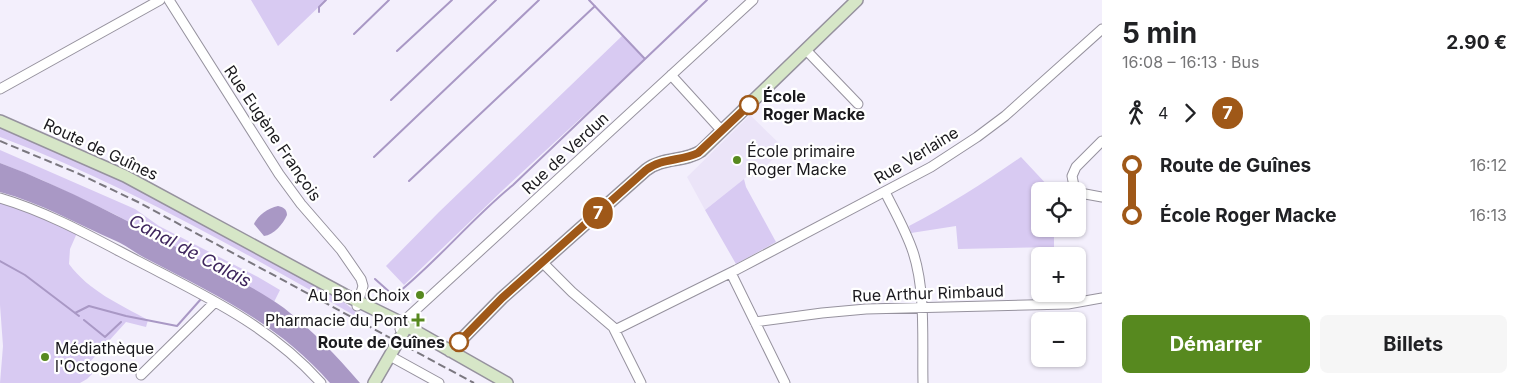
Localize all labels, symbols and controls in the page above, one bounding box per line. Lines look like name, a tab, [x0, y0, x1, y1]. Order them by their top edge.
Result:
text: 5 min	[1122, 16, 1197, 50]
text: 2.90 €	[1446, 31, 1507, 54]
text: 16:08 – 16:13 · Bus	[1122, 52, 1259, 72]
street label: Rue Eugène François	[220, 61, 326, 205]
place label: École Roger Macke	[763, 86, 865, 124]
marker: École Roger Macke	[739, 95, 759, 115]
icon: walk	[1122, 99, 1150, 127]
icon: forward	[1176, 99, 1204, 127]
text: 7	[1222, 102, 1233, 123]
text: 4	[1158, 103, 1168, 123]
street label: Rue de Verdun	[518, 108, 612, 198]
street label: Route de Guînes	[41, 114, 161, 184]
street label: Rue Verlaine	[870, 122, 962, 188]
place label: École primaire Roger Macke	[747, 141, 855, 179]
marker: École primaire Roger Macke	[731, 154, 743, 166]
text: Route de Guînes	[1160, 154, 1311, 177]
text: 16:12	[1470, 155, 1507, 175]
map controls	[1031, 182, 1086, 367]
button: locate	[1031, 182, 1086, 237]
line badge: 7	[582, 197, 614, 229]
text: 7	[593, 202, 603, 223]
text: École Roger Macke	[1160, 204, 1337, 227]
text: 16:13	[1470, 205, 1507, 225]
water label: Canal de Calais	[126, 210, 255, 292]
button: +	[1031, 247, 1086, 302]
street label: Rue Arthur Rimbaud	[852, 280, 1004, 306]
place label: Au Bon Choix	[308, 285, 410, 305]
marker: Au Bon Choix	[414, 289, 426, 301]
place label: Pharmacie du Pont	[265, 310, 408, 330]
button: −	[1031, 312, 1086, 367]
marker: Pharmacie du Pont	[412, 314, 424, 326]
button: Démarrer	[1122, 315, 1310, 373]
button: Billets	[1320, 315, 1507, 373]
place label: Route de Guînes	[318, 332, 445, 352]
marker: Route de Guînes	[449, 332, 469, 352]
place label: Médiathèque l'Octogone	[55, 338, 154, 376]
marker: Médiathèque l'Octogone	[39, 351, 51, 363]

